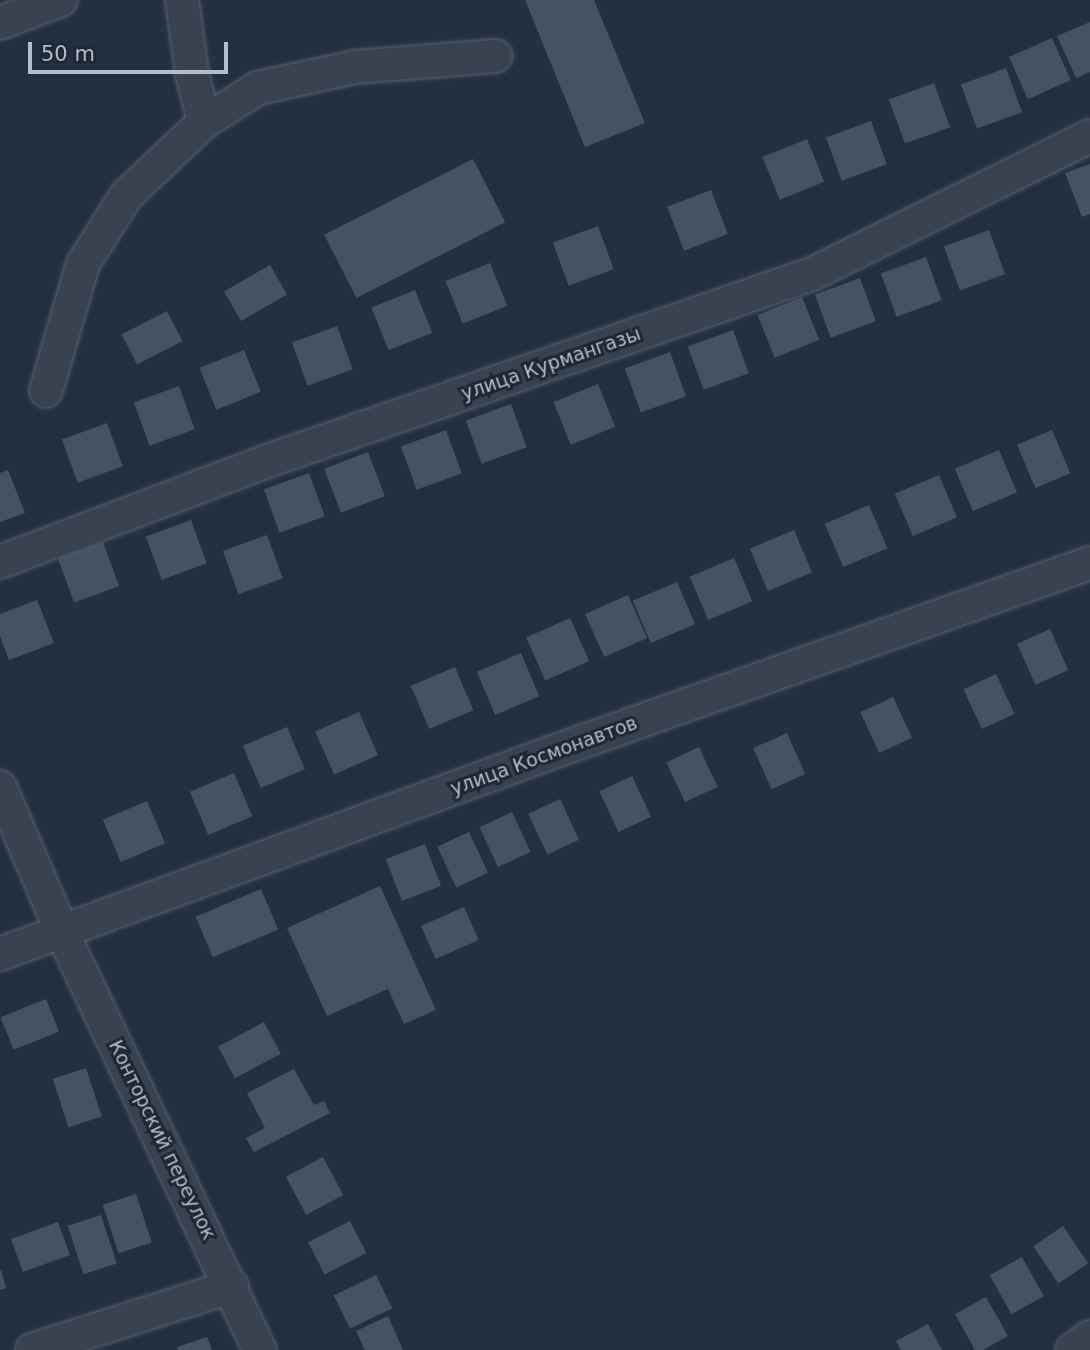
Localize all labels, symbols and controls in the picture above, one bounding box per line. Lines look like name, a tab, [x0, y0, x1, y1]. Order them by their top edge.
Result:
scale bar	[32, 28, 231, 72]
text: 50 m	[41, 42, 95, 66]
street label: улица Курмангазы	[458, 323, 644, 405]
street label: улица Космонавтов	[448, 712, 640, 800]
street label: Конторский переулок	[104, 1036, 220, 1244]

